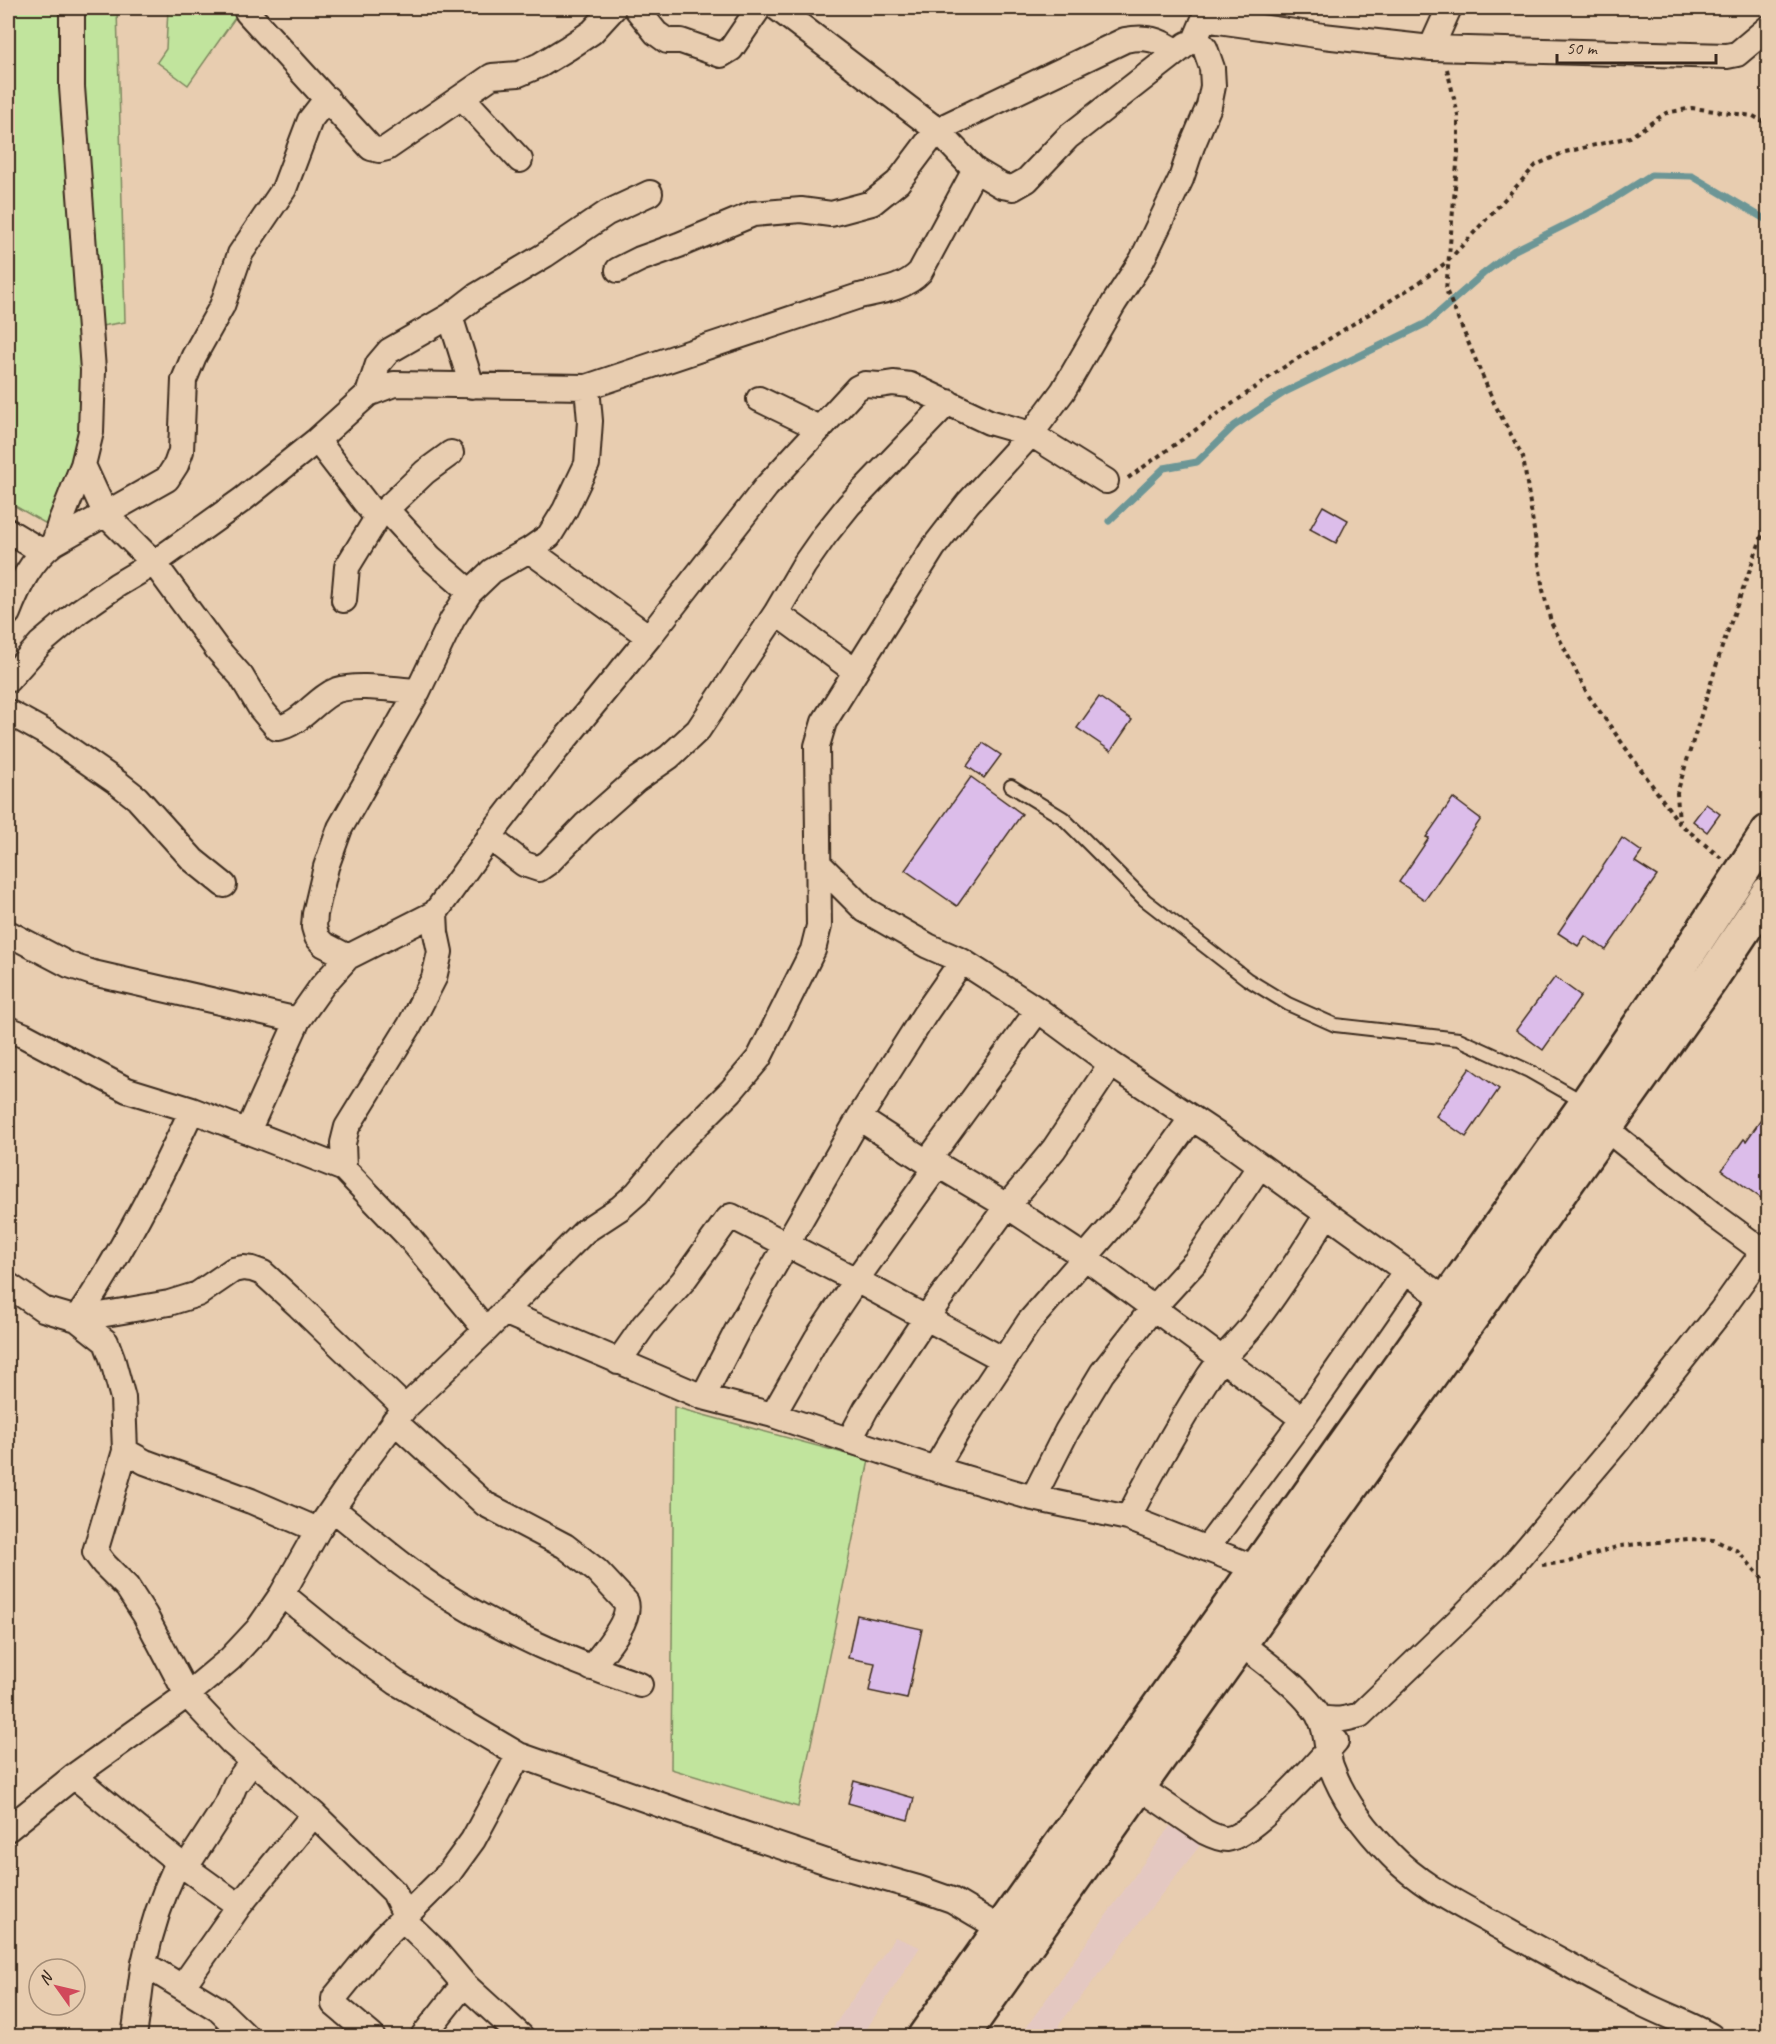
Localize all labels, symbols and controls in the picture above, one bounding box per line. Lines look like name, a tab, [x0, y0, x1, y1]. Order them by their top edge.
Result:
scale bar	[1557, 27, 1716, 65]
text: 50 m	[1566, 37, 1599, 59]
north arrow	[27, 1957, 87, 2017]
text: N	[34, 1967, 58, 1989]

